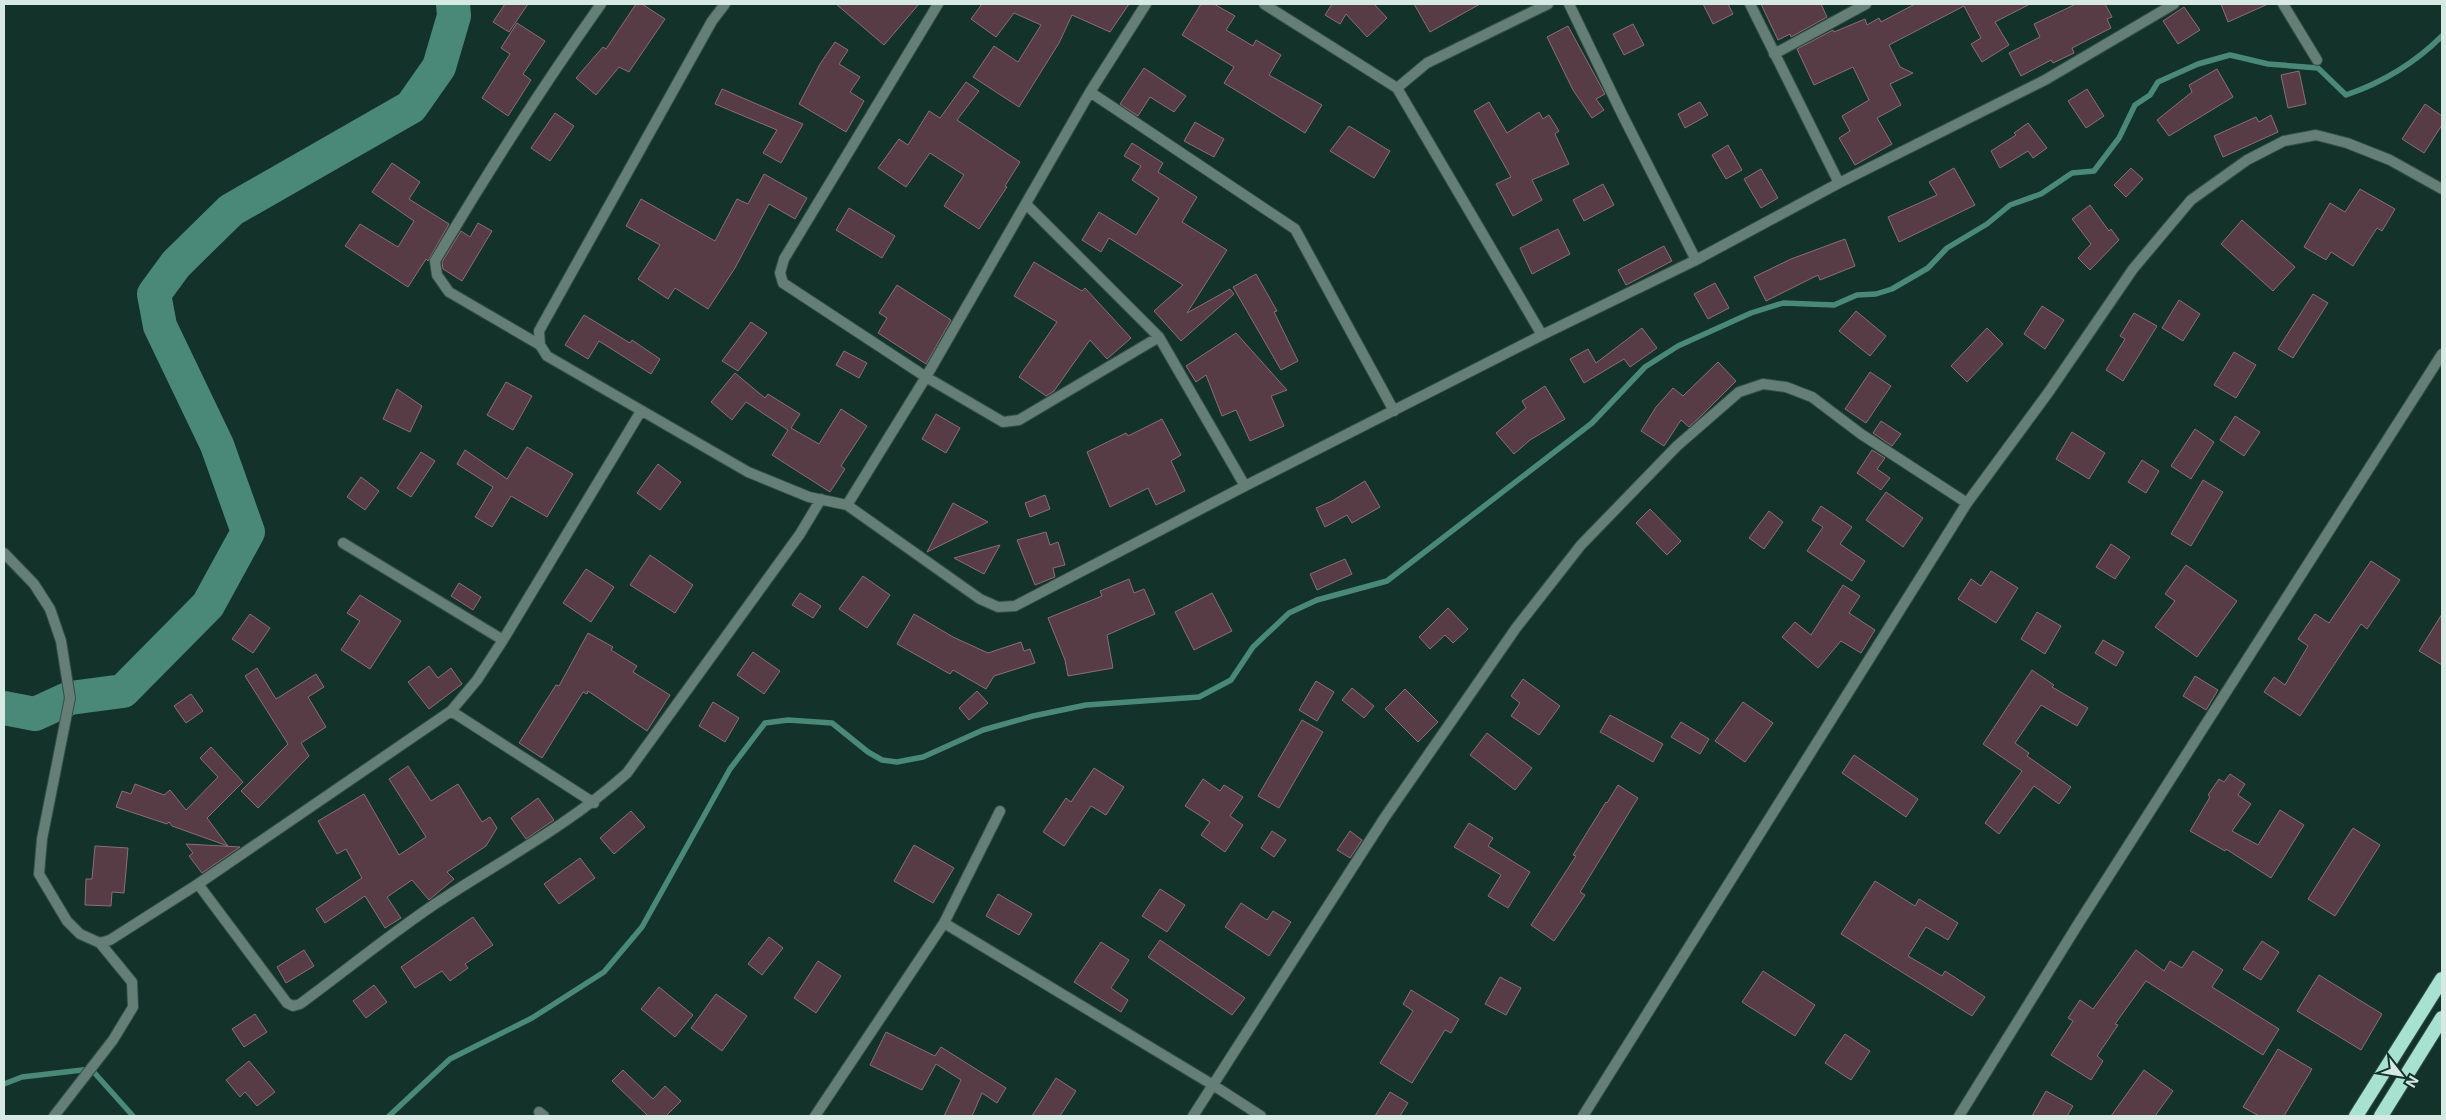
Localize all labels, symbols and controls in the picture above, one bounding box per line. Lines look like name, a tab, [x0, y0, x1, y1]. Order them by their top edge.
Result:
north arrow	[2376, 1050, 2426, 1100]
text: N	[2403, 1073, 2423, 1091]

